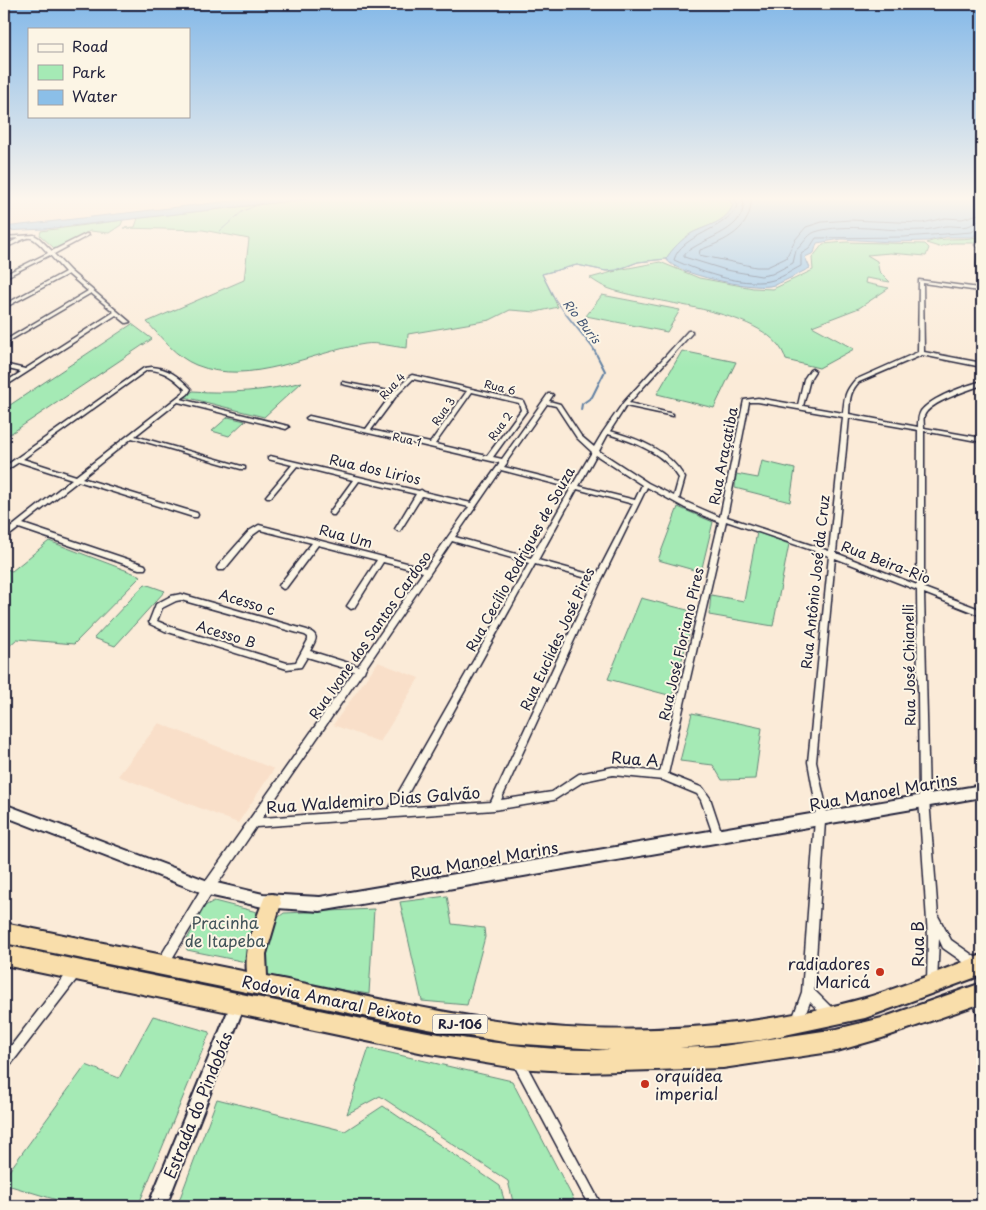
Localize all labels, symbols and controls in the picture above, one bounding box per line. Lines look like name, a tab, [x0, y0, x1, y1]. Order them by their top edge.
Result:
legend	[28, 28, 190, 118]
text: Road	[72, 34, 108, 57]
text: Park	[72, 60, 106, 83]
text: Water	[72, 84, 117, 107]
water label: Rio Buris	[559, 295, 606, 348]
street label: Rua 4	[375, 369, 409, 403]
street label: Rua 6	[482, 375, 518, 399]
street label: Rua 3	[427, 393, 459, 429]
street label: Rua Araçatiba	[703, 405, 743, 507]
street label: Rua 2	[484, 408, 516, 444]
street label: Rua 1	[391, 428, 423, 450]
street label: Rua dos Lirios	[327, 448, 423, 490]
street label: Rua Cecílio Rodrigues de Souza	[460, 463, 580, 655]
street label: Rua Antônio José da Cruz	[795, 494, 835, 670]
street label: Rua Um	[317, 519, 375, 553]
street label: Rua Beira-Rio	[838, 535, 934, 589]
street label: Rua Ivone dos Santos Cardoso	[304, 547, 436, 723]
street label: Rua Euclides José Pires	[515, 564, 599, 714]
street label: Rua José Floriano Pires	[653, 565, 709, 723]
street label: Acesso c	[216, 584, 278, 620]
street label: Rua José Chianelli	[897, 604, 921, 726]
street label: Acesso B	[194, 615, 258, 653]
street label: Rua A	[610, 744, 660, 772]
street label: Rua Manoel Marins	[807, 766, 959, 816]
street label: Rua Waldemiro Dias Galvão	[265, 780, 481, 818]
street label: Rua Manoel Marins	[408, 834, 560, 884]
park label: Pracinha de Itapeba	[185, 910, 265, 952]
street label: Rua B	[905, 921, 929, 967]
place label: radiadores Maricá	[788, 951, 870, 993]
marker: radiadores Maricá	[874, 966, 886, 978]
street label: Rodovia Amaral Peixoto	[240, 968, 424, 1030]
road number: RJ-106	[432, 1014, 488, 1034]
street label: Estrada do Pindobás	[157, 1028, 237, 1182]
place label: orquídea imperial	[655, 1063, 723, 1105]
marker: orquídea imperial	[639, 1078, 651, 1090]

